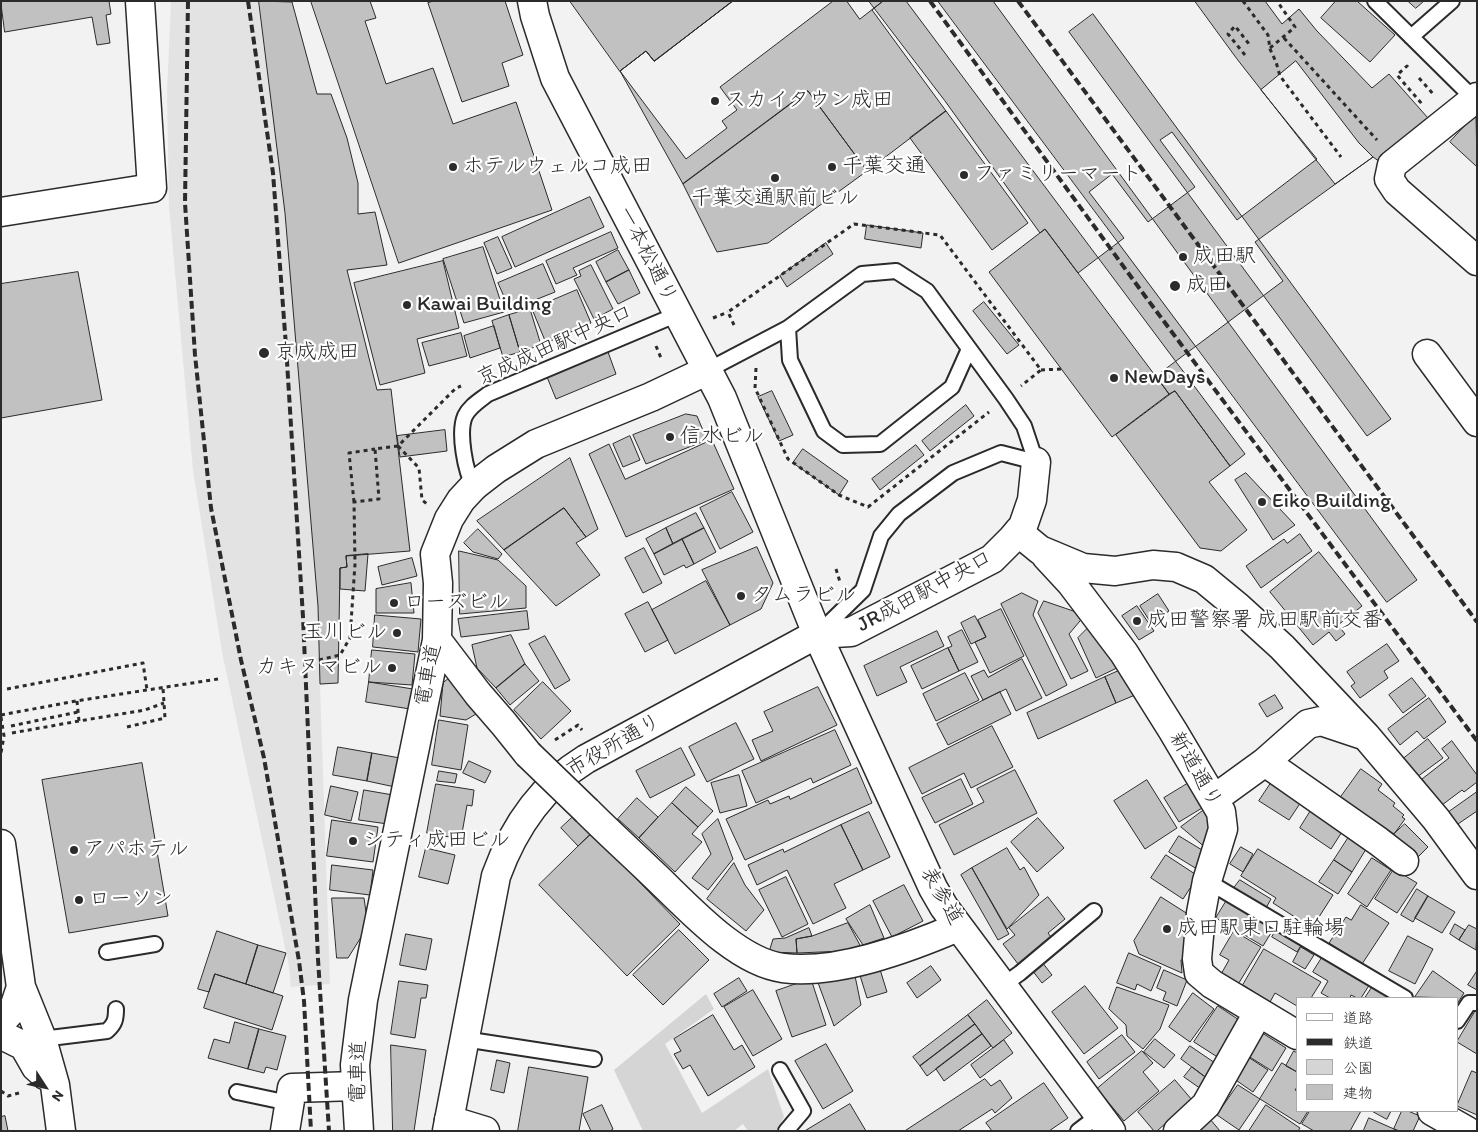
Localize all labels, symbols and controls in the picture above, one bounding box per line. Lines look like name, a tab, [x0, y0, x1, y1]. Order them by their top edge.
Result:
place label: スカイタウン成田	[725, 88, 893, 114]
marker: スカイタウン成田	[709, 95, 721, 107]
place label: ホテルウェルコ成田	[463, 154, 652, 180]
place label: 千葉交通	[842, 154, 926, 180]
marker: ホテルウェルコ成田	[447, 161, 459, 173]
marker: 千葉交通	[826, 161, 838, 173]
place label: ファミリーマート	[974, 162, 1142, 188]
marker: ファミリーマート	[958, 169, 970, 181]
marker: 千葉交通駅前ビル	[769, 172, 781, 184]
place label: 千葉交通駅前ビル	[691, 186, 859, 212]
street label: 一本松通り	[612, 203, 682, 307]
place label: 成田駅	[1193, 244, 1256, 270]
marker: 成田駅	[1177, 251, 1189, 263]
place label: 成田	[1186, 273, 1228, 299]
marker: 成田	[1168, 279, 1182, 293]
place label: Kawai Building	[417, 292, 552, 318]
marker: Kawai Building	[401, 299, 413, 311]
street label: 京成成田駅中央口	[473, 300, 637, 392]
place label: 京成成田	[275, 340, 359, 366]
marker: 京成成田	[257, 346, 271, 360]
place label: NewDays	[1124, 365, 1205, 391]
marker: NewDays	[1108, 372, 1120, 384]
place label: 信水ビル	[680, 424, 764, 450]
marker: 信水ビル	[664, 431, 676, 443]
place label: Eiko Building	[1272, 489, 1391, 515]
marker: Eiko Building	[1256, 496, 1268, 508]
street label: JR成田駅中央口	[853, 546, 997, 638]
place label: タムラビル	[751, 583, 856, 609]
place label: ローズビル	[404, 590, 509, 616]
marker: タムラビル	[735, 590, 747, 602]
marker: ローズビル	[388, 597, 400, 609]
place label: 成田警察署 成田駅前交番	[1147, 608, 1383, 634]
marker: 成田警察署 成田駅前交番	[1131, 615, 1143, 627]
place label: 玉川ビル	[303, 620, 387, 646]
marker: 玉川ビル	[391, 627, 403, 639]
street label: 電車道	[411, 642, 447, 708]
place label: カキヌマビル	[256, 655, 382, 681]
marker: カキヌマビル	[386, 662, 398, 674]
street label: 市役所通り	[562, 709, 666, 783]
street label: 新道通り	[1163, 727, 1227, 813]
place label: シティ成田ビル	[363, 828, 510, 854]
marker: シティ成田ビル	[347, 835, 359, 847]
place label: アパホテル	[84, 837, 189, 863]
marker: アパホテル	[68, 844, 80, 856]
street label: 表参道	[914, 862, 968, 930]
place label: ローソン	[89, 887, 173, 913]
marker: ローソン	[73, 894, 85, 906]
place label: 成田駅東口駐輪場	[1177, 916, 1345, 942]
marker: 成田駅東口駐輪場	[1161, 923, 1173, 935]
legend	[1296, 997, 1458, 1112]
text: 道路	[1343, 1009, 1373, 1027]
text: 鉄道	[1343, 1034, 1373, 1052]
street label: 電車道	[346, 1040, 372, 1104]
text: 公園	[1343, 1059, 1373, 1077]
north arrow	[20, 1062, 70, 1112]
text: 建物	[1343, 1084, 1373, 1102]
text: N	[48, 1087, 67, 1105]

